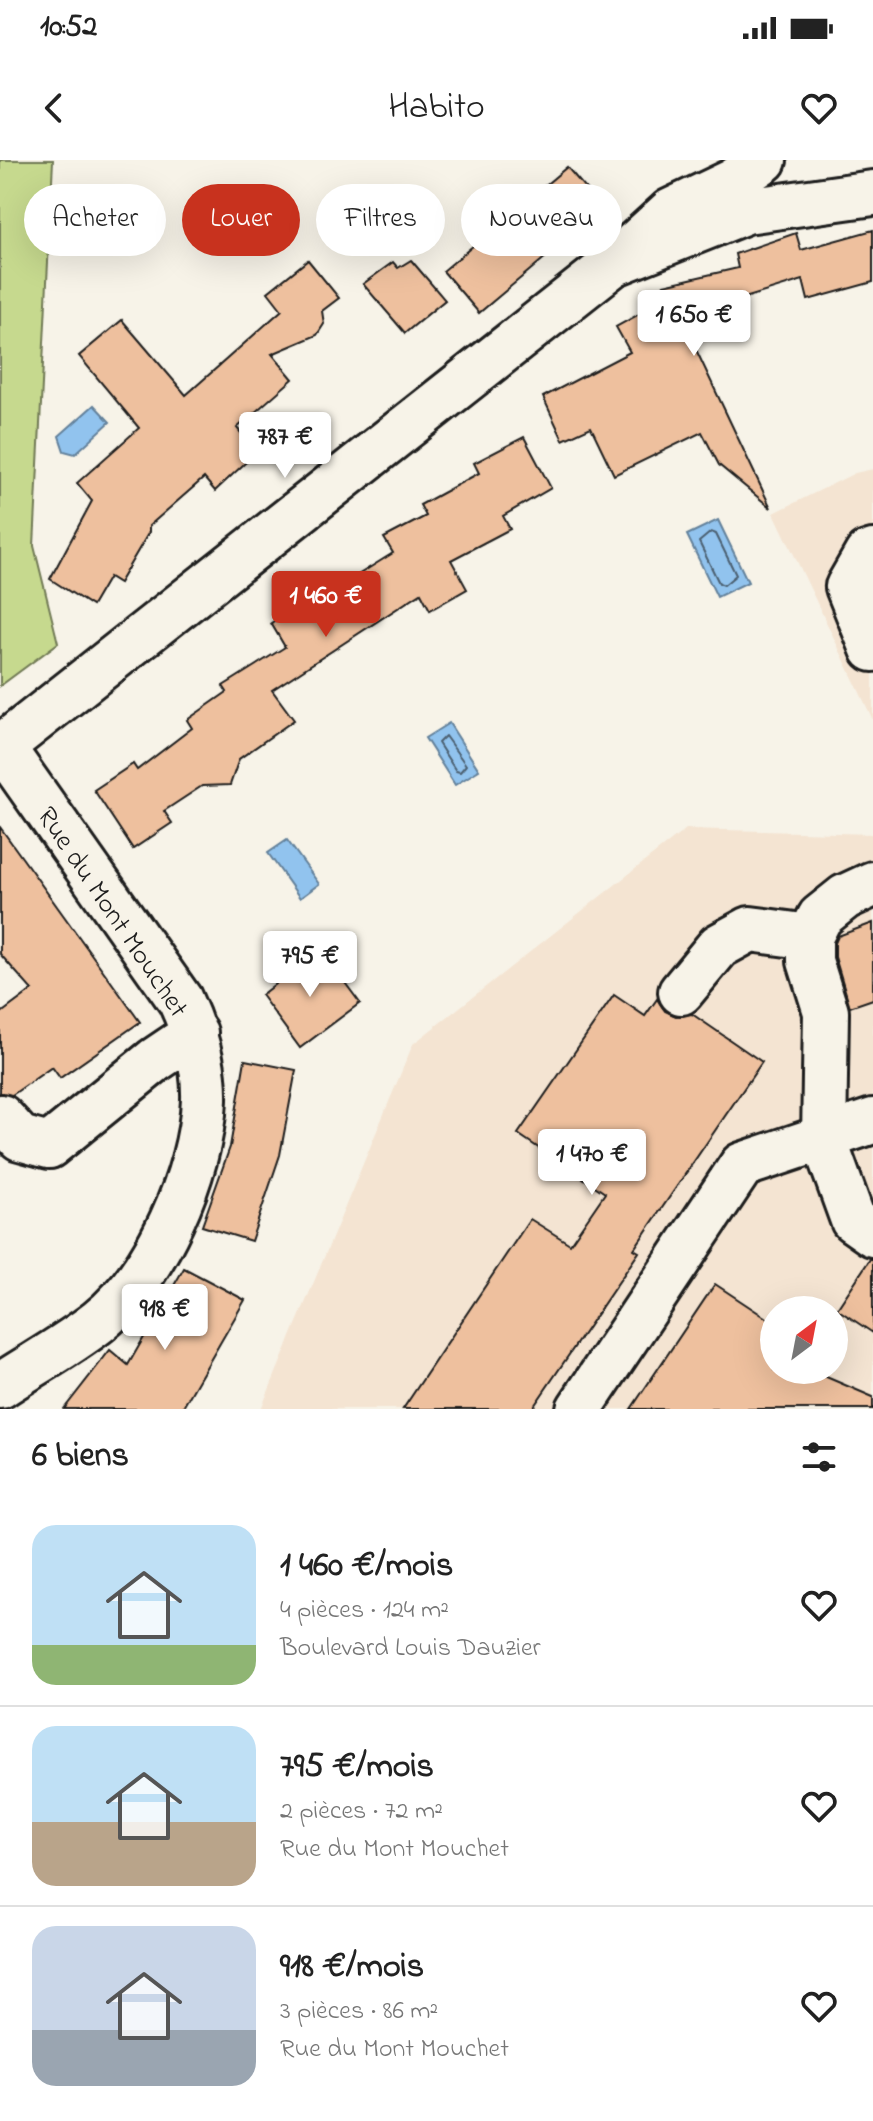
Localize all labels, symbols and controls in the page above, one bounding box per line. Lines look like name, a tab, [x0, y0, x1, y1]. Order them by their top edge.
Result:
text: 10:52	[40, 6, 97, 50]
text: Habito	[388, 82, 485, 135]
icon: back	[32, 86, 76, 130]
icon: heart	[797, 86, 841, 130]
chip: Acheter	[24, 184, 166, 256]
chip: Louer	[182, 184, 300, 256]
chip: Filtres	[316, 184, 445, 256]
chip: Nouveau	[461, 184, 622, 256]
pin: 1 650 €	[620, 290, 768, 358]
text: 1 650 €	[656, 297, 732, 335]
pin: 787 €	[229, 412, 341, 480]
text: 787 €	[257, 419, 313, 457]
pin: 1 460 €	[252, 571, 400, 639]
text: 1 460 €	[290, 578, 362, 616]
street label: Rue du Mont Mouchet	[25, 799, 197, 1027]
pin: 795 €	[254, 931, 366, 999]
text: 795 €	[281, 938, 339, 976]
pin: 1 470 €	[518, 1129, 666, 1197]
text: 1 470 €	[556, 1136, 628, 1174]
pin: 918 €	[109, 1284, 221, 1352]
text: 918 €	[140, 1291, 190, 1329]
north arrow	[760, 1296, 848, 1384]
map controls	[760, 1296, 848, 1384]
text: 6 biens	[32, 1432, 129, 1482]
icon: filters	[797, 1435, 841, 1479]
text: 1 460 €/mois	[280, 1542, 453, 1592]
icon: home	[96, 1557, 192, 1653]
icon: heart	[797, 1583, 841, 1627]
text: 4 pièces · 124 m²	[280, 1592, 449, 1630]
text: Boulevard Louis Dauzier	[280, 1630, 541, 1668]
text: 795 €/mois	[280, 1743, 434, 1793]
icon: home	[96, 1758, 192, 1854]
icon: heart	[797, 1784, 841, 1828]
text: 2 pièces · 72 m²	[280, 1793, 443, 1831]
text: Rue du Mont Mouchet	[280, 1831, 509, 1869]
text: 918 €/mois	[280, 1943, 424, 1993]
icon: home	[96, 1958, 192, 2054]
icon: heart	[797, 1984, 841, 2028]
text: 3 pièces · 86 m²	[280, 1993, 438, 2031]
text: Rue du Mont Mouchet	[280, 2031, 509, 2069]

